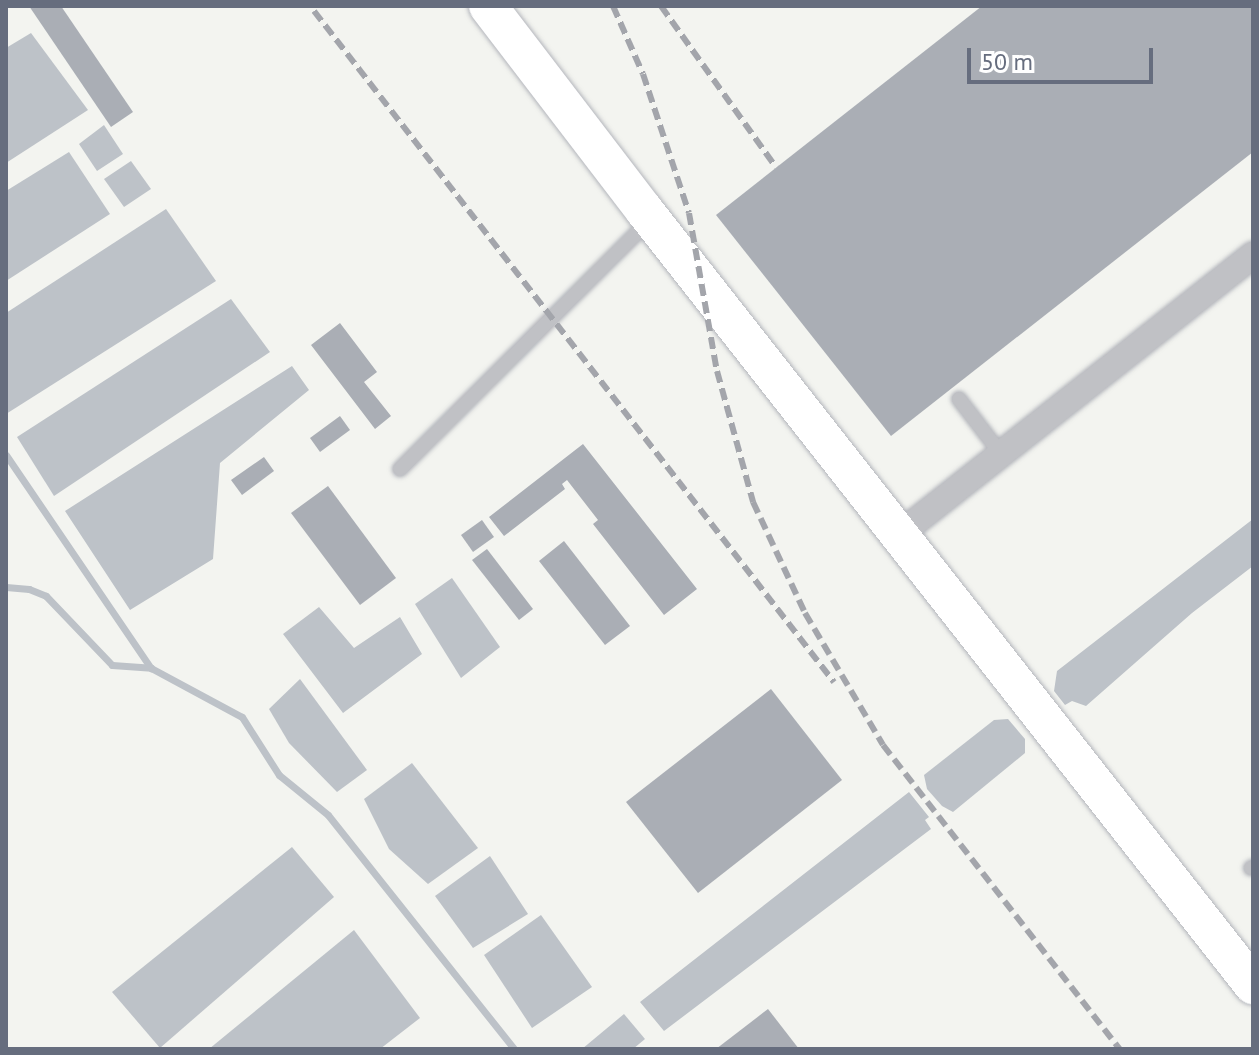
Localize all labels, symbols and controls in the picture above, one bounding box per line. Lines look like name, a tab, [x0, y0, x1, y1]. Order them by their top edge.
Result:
scale bar	[971, 32, 1157, 82]
text: 50 m	[981, 46, 1033, 77]

